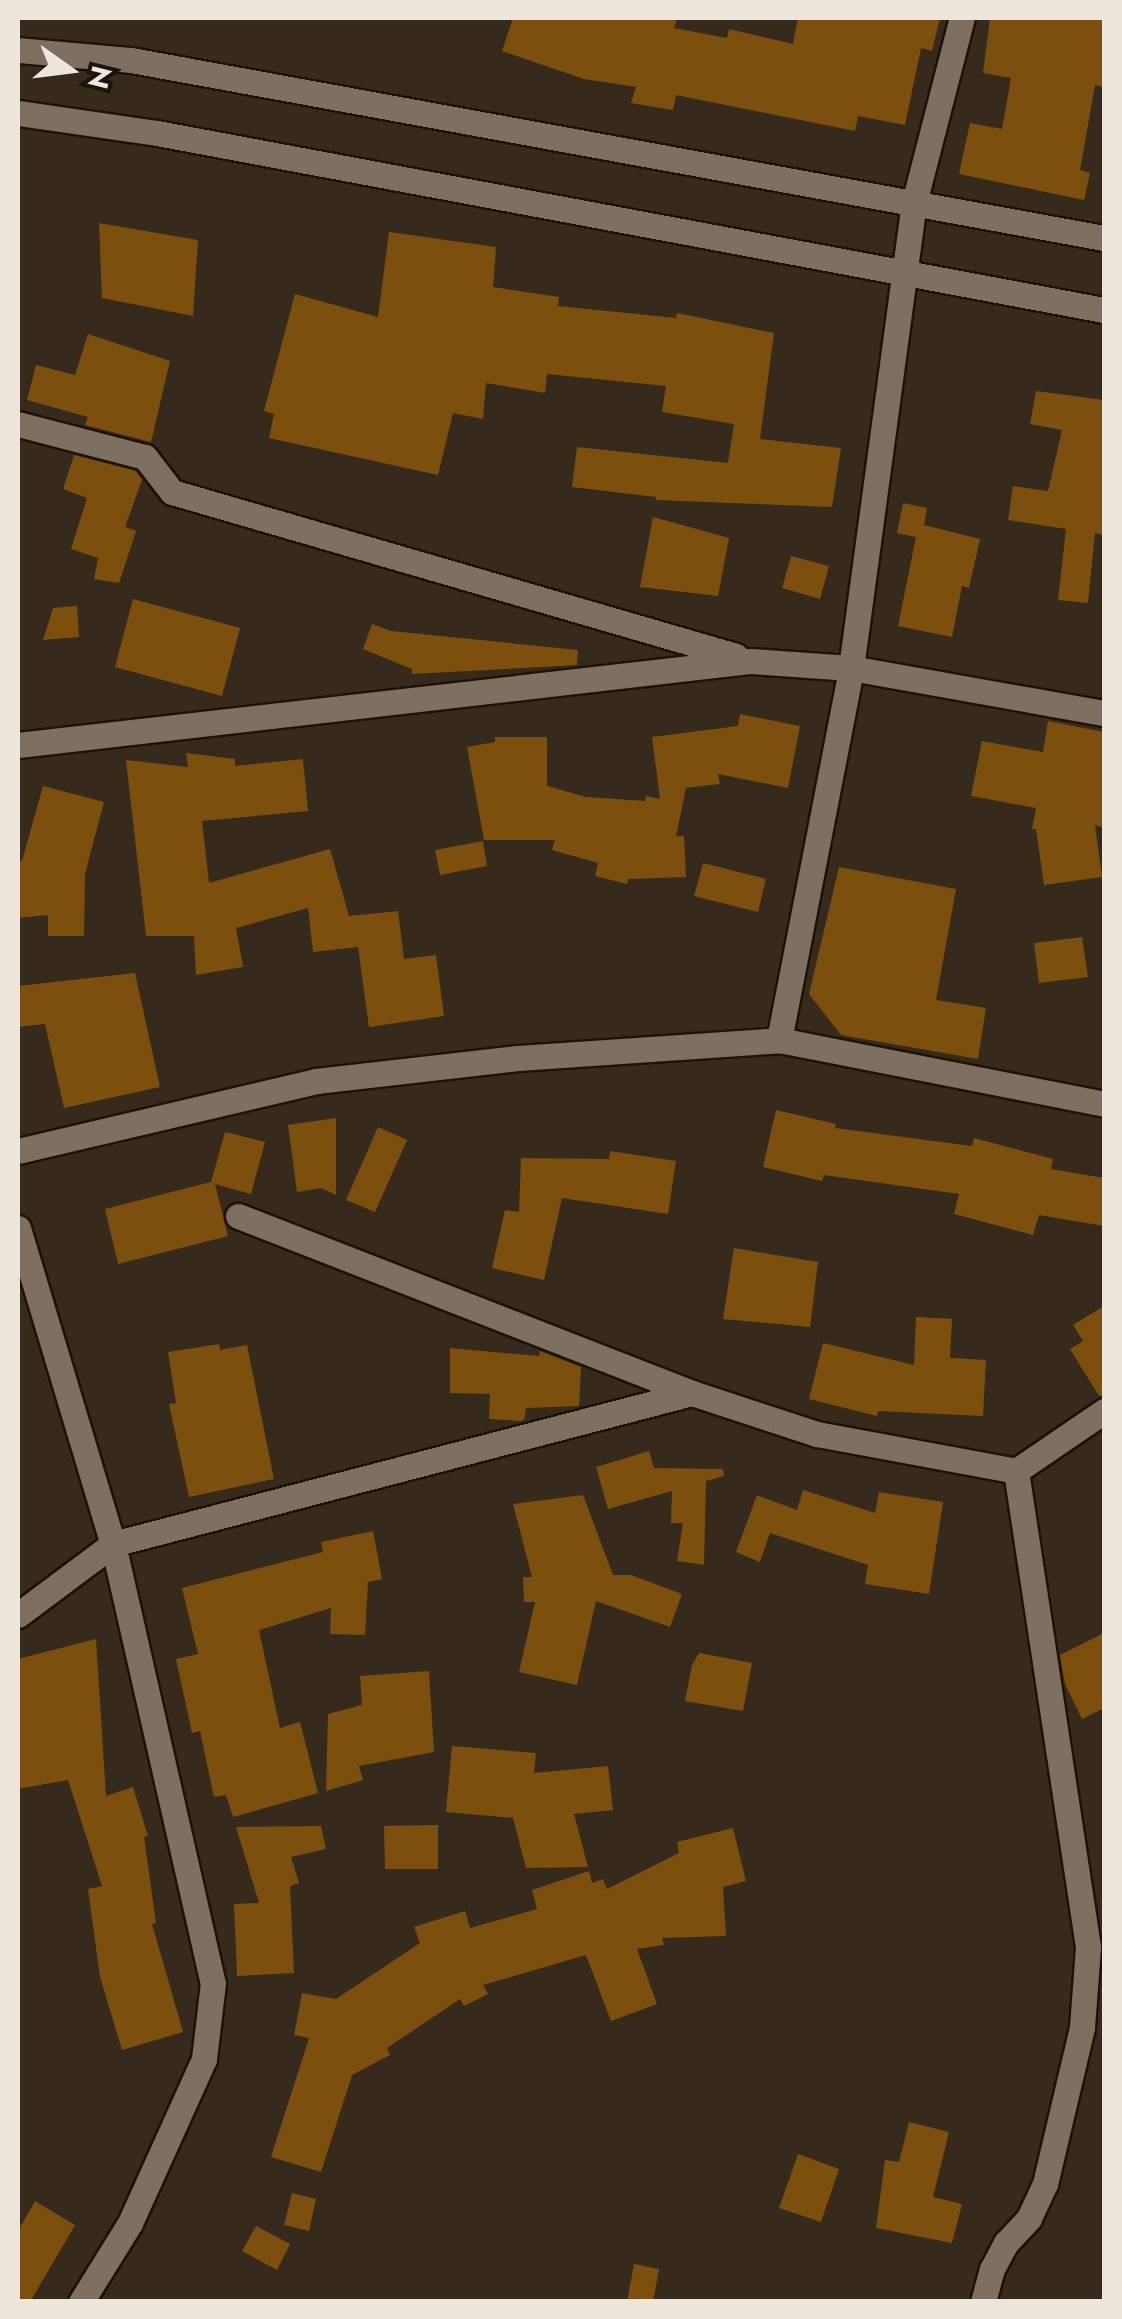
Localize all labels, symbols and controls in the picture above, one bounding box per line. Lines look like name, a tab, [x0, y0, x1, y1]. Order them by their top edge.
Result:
north arrow	[20, 20, 120, 120]
text: N	[77, 62, 122, 93]

